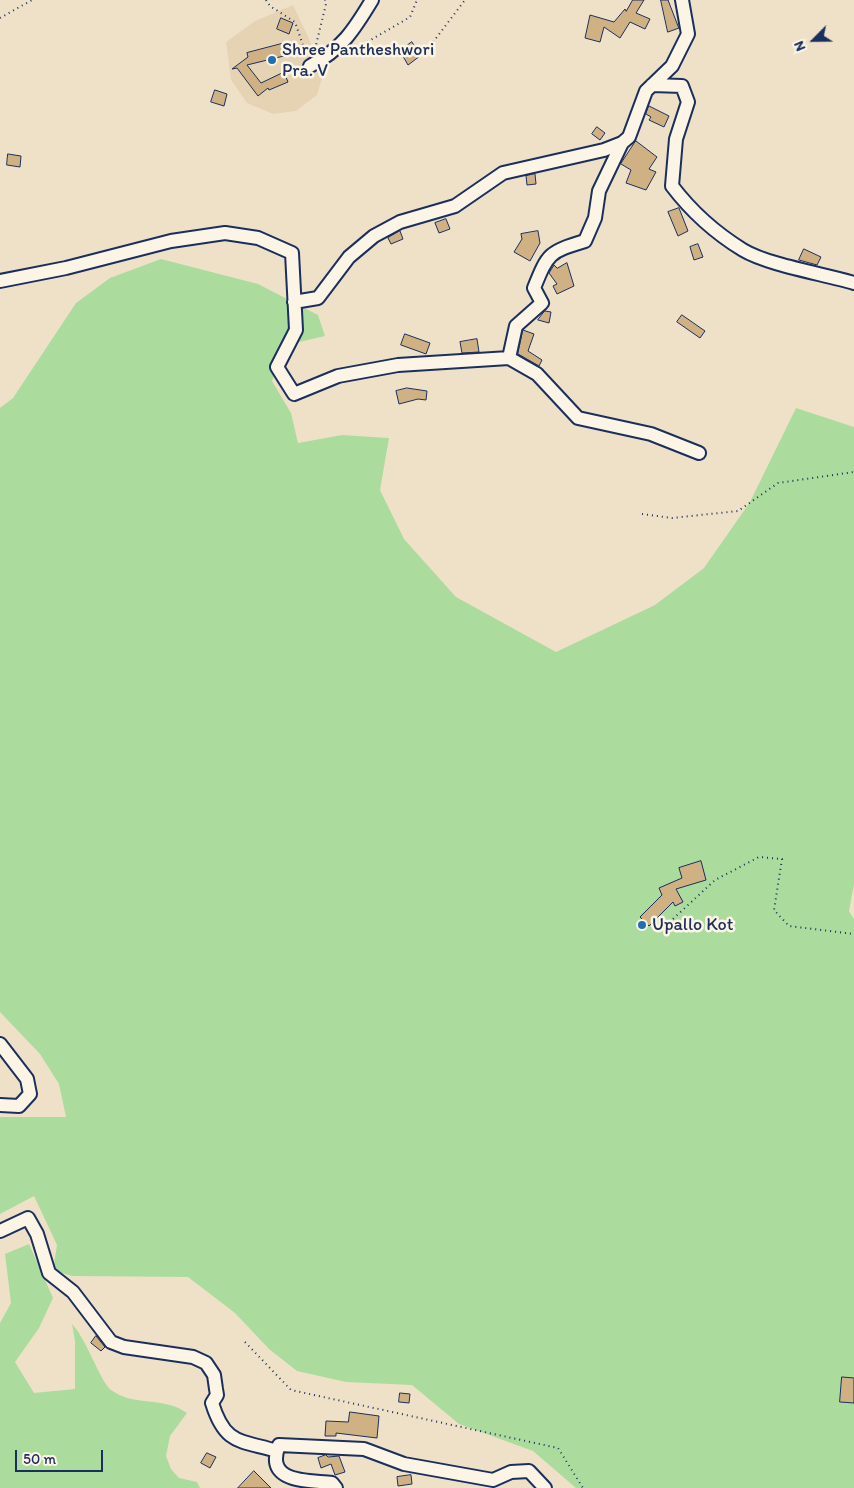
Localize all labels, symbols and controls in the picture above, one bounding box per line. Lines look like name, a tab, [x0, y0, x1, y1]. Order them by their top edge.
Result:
north arrow	[789, 15, 839, 65]
text: N	[790, 38, 809, 54]
place label: Shree Pantheshwori Pra. V	[282, 39, 434, 82]
marker: Shree Pantheshwori Pra. V	[266, 54, 278, 66]
place label: Upallo Kot	[652, 914, 734, 936]
marker: Upallo Kot	[636, 919, 648, 931]
scale bar	[18, 1440, 105, 1472]
text: 50 m	[23, 1450, 56, 1468]

